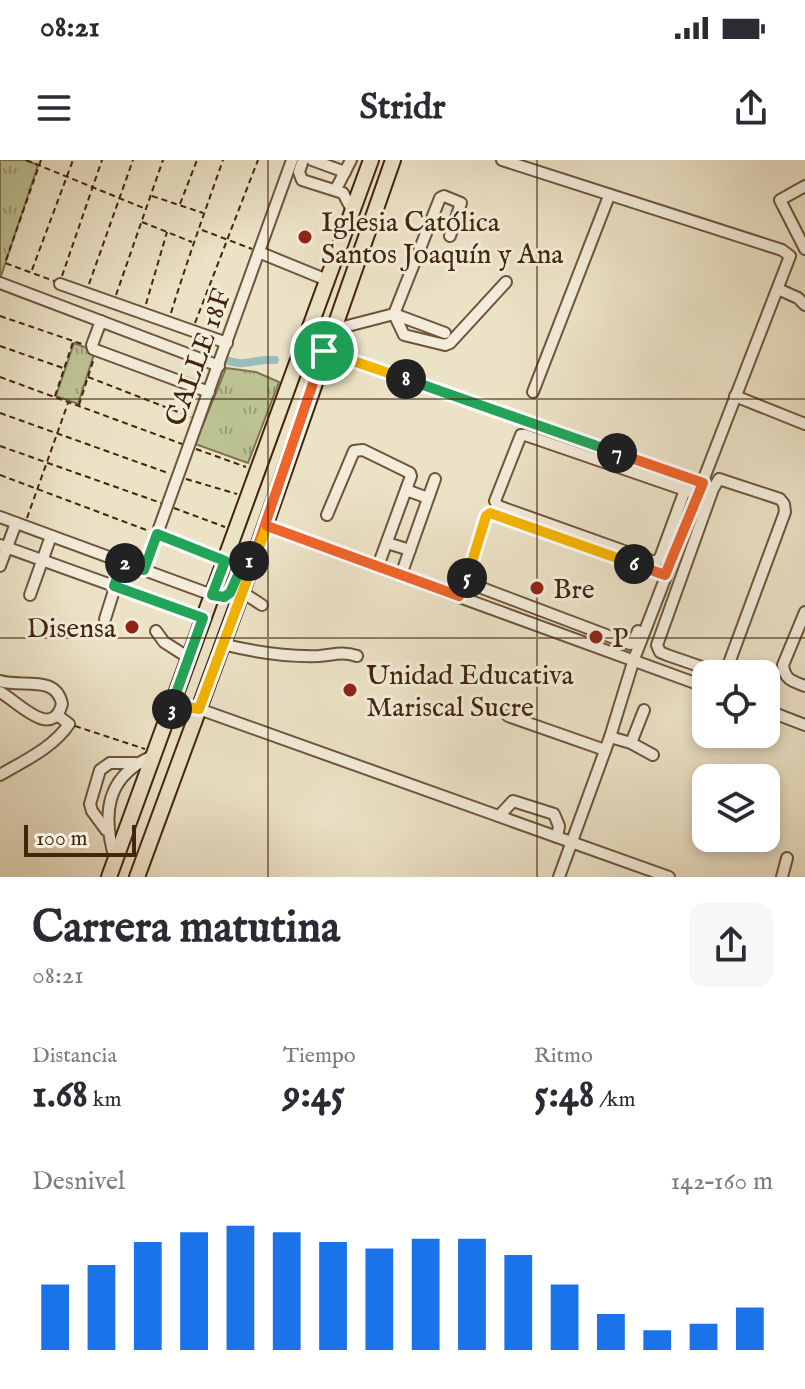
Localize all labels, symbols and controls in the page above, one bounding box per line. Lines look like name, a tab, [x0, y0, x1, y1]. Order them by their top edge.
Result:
text: 08:21	[40, 9, 100, 47]
text: Stridr	[360, 85, 445, 131]
icon: menu	[32, 86, 76, 130]
icon: share	[729, 86, 773, 130]
place label: Iglesia Católica Santos Joaquín y Ana	[321, 206, 564, 273]
marker: Iglesia Católica Santos Joaquín y Ana	[296, 228, 314, 246]
street label: CALLE 18F	[158, 284, 240, 431]
pin	[290, 317, 358, 385]
icon: arrive	[302, 329, 346, 373]
pin: 8	[386, 359, 426, 399]
text: 8	[402, 365, 410, 393]
pin: 7	[597, 433, 637, 473]
text: 7	[612, 439, 622, 467]
pin: 1	[229, 541, 269, 581]
pin: 2	[105, 543, 145, 583]
pin: 6	[614, 544, 654, 584]
text: 1	[245, 547, 253, 575]
text: 2	[120, 549, 130, 577]
text: 6	[629, 550, 639, 578]
pin: 5	[447, 558, 487, 598]
text: 5	[463, 564, 471, 592]
place label: Bre	[553, 573, 595, 608]
marker: Bre	[528, 579, 546, 597]
place label: Disensa	[26, 612, 117, 647]
marker: Disensa	[123, 618, 141, 636]
place label: P	[612, 622, 628, 657]
marker: P	[587, 628, 605, 646]
place label: Unidad Educativa Mariscal Sucre	[366, 659, 575, 726]
map controls	[692, 660, 780, 852]
button: locate	[692, 660, 780, 748]
marker: Unidad Educativa Mariscal Sucre	[341, 681, 359, 699]
pin: 3	[152, 689, 192, 729]
text: 3	[168, 695, 176, 723]
button: layers	[692, 764, 780, 852]
scale bar	[24, 821, 136, 857]
text: 100 m	[36, 825, 88, 853]
text: Carrera matutina	[32, 901, 340, 957]
button: share	[689, 903, 773, 987]
text: 08:21	[32, 959, 84, 992]
text: Distancia	[32, 1042, 117, 1070]
text: Tiempo	[283, 1042, 356, 1070]
text: Ritmo	[534, 1042, 593, 1070]
text: 1.68	[32, 1070, 88, 1121]
text: 9:45	[283, 1070, 345, 1121]
text: 5:48	[534, 1070, 594, 1121]
text: km	[88, 1086, 122, 1114]
text: /km	[594, 1086, 635, 1114]
text: Desnivel	[32, 1165, 125, 1198]
text: 142–160 m	[670, 1165, 773, 1198]

